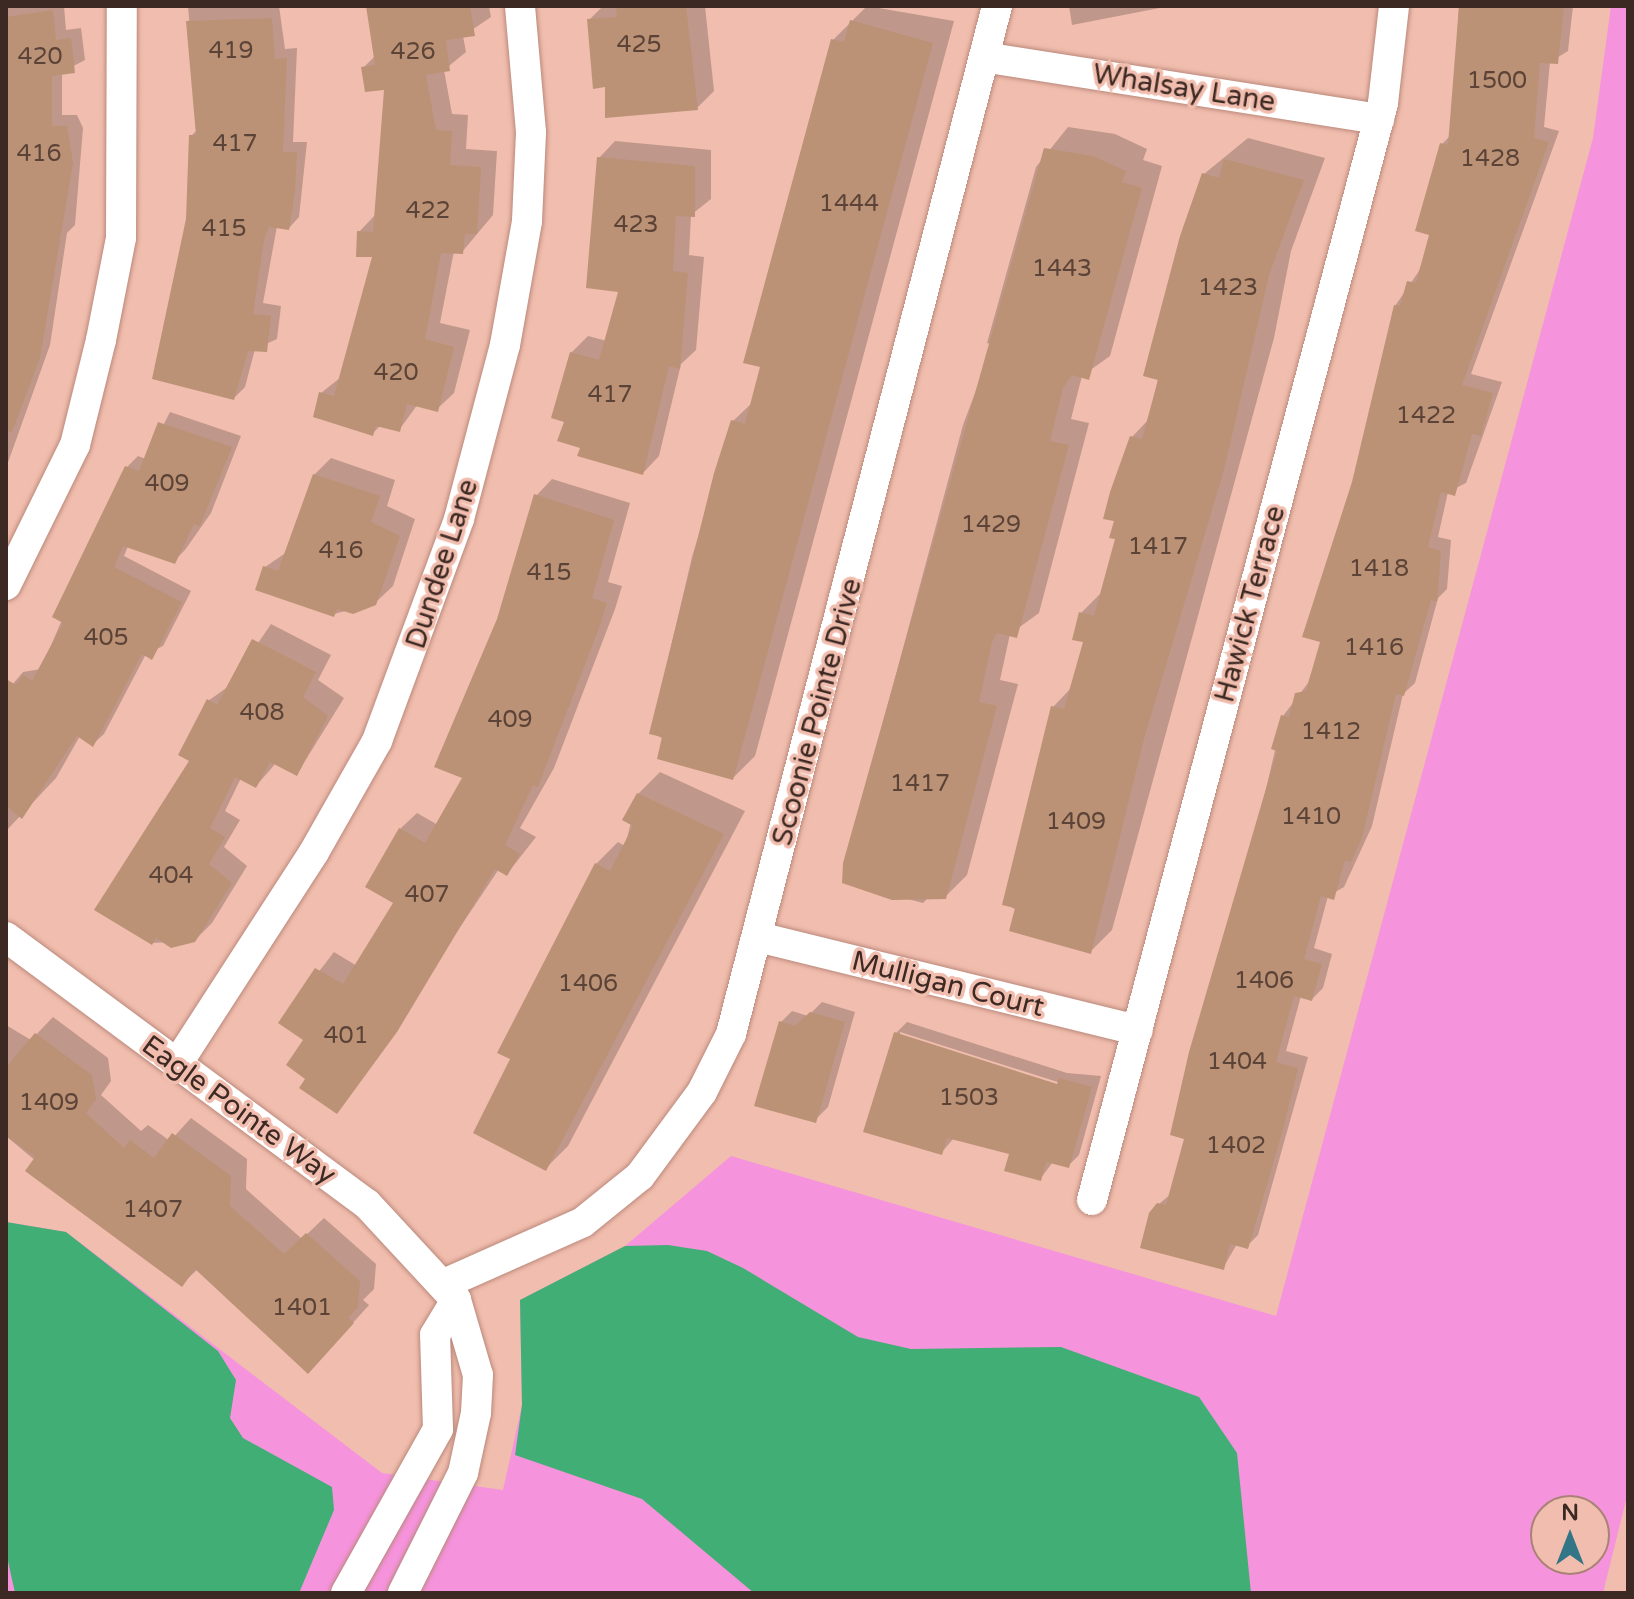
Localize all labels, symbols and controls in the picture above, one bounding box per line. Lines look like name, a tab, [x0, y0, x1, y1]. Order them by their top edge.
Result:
house number: 425	[616, 31, 662, 59]
house number: 419	[208, 37, 254, 65]
house number: 426	[390, 38, 436, 66]
house number: 420	[17, 43, 63, 71]
street label: Whalsay Lane	[1090, 57, 1278, 119]
house number: 1500	[1467, 67, 1527, 95]
house number: 417	[212, 130, 258, 158]
house number: 416	[16, 140, 62, 168]
house number: 1428	[1460, 145, 1520, 173]
house number: 1444	[819, 190, 879, 218]
house number: 422	[405, 197, 451, 225]
house number: 423	[613, 211, 659, 239]
house number: 415	[201, 215, 247, 243]
house number: 1443	[1032, 255, 1092, 283]
house number: 1423	[1198, 274, 1258, 302]
house number: 420	[373, 359, 419, 387]
house number: 417	[587, 381, 633, 409]
house number: 1422	[1396, 402, 1456, 430]
house number: 409	[144, 470, 190, 498]
street label: Dundee Lane	[399, 475, 485, 653]
street label: Hawick Terrace	[1208, 502, 1292, 706]
house number: 1429	[961, 511, 1021, 539]
house number: 1417	[1128, 533, 1188, 561]
house number: 416	[318, 537, 364, 565]
house number: 1418	[1349, 555, 1409, 583]
house number: 415	[526, 559, 572, 587]
street label: Scoonie Pointe Drive	[765, 575, 869, 849]
house number: 405	[83, 624, 129, 652]
house number: 1416	[1344, 634, 1404, 662]
house number: 408	[239, 699, 285, 727]
house number: 409	[487, 706, 533, 734]
house number: 1412	[1301, 718, 1361, 746]
house number: 1417	[890, 770, 950, 798]
house number: 1410	[1281, 803, 1341, 831]
house number: 1409	[1046, 808, 1106, 836]
house number: 404	[148, 862, 194, 890]
house number: 407	[404, 881, 450, 909]
street label: Mulligan Court	[848, 944, 1048, 1024]
house number: 1406	[1234, 967, 1294, 995]
house number: 1406	[558, 970, 618, 998]
house number: 401	[323, 1022, 369, 1050]
street label: Eagle Pointe Way	[135, 1028, 343, 1192]
house number: 1404	[1207, 1048, 1267, 1076]
house number: 1503	[939, 1084, 999, 1112]
house number: 1409	[19, 1089, 79, 1117]
house number: 1402	[1206, 1132, 1266, 1160]
house number: 1407	[123, 1196, 183, 1224]
house number: 1401	[272, 1294, 332, 1322]
north arrow	[1530, 1495, 1610, 1575]
text: N	[1561, 1500, 1579, 1526]

